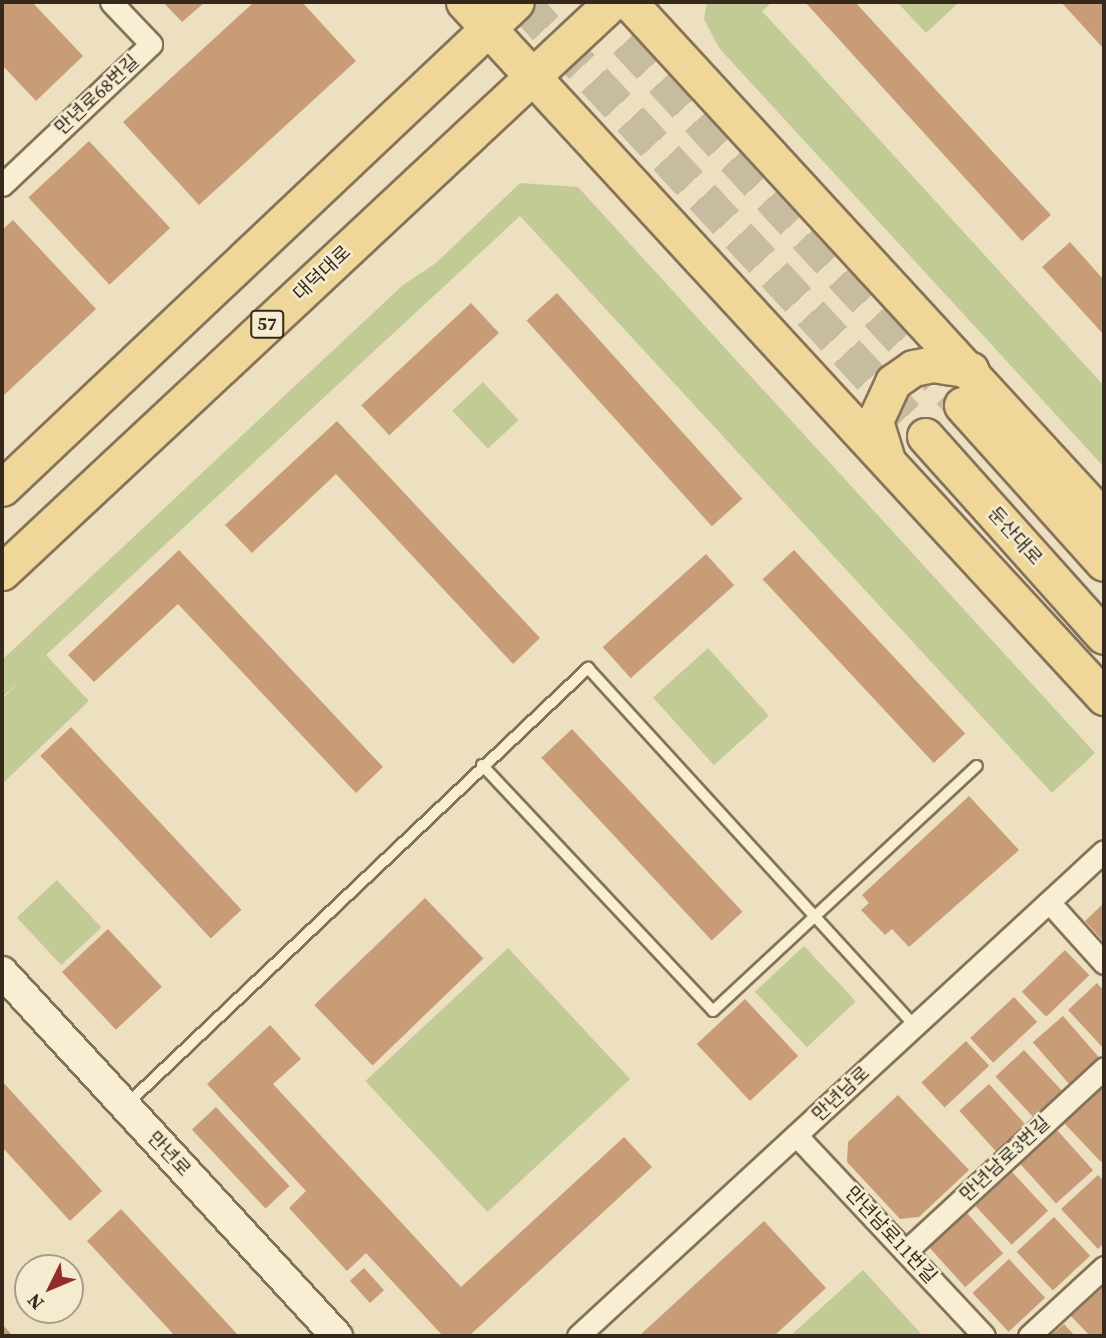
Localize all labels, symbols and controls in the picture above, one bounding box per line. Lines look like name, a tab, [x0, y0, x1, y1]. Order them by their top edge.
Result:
street label: 만년로68번길	[50, 50, 144, 140]
street label: 대덕대로	[289, 241, 355, 305]
road number: 57	[250, 310, 284, 338]
street label: 둔산대로	[983, 502, 1047, 570]
street label: 만년남로	[808, 1062, 874, 1126]
street label: 만년남로3번길	[955, 1112, 1055, 1206]
street label: 만년로	[143, 1127, 195, 1181]
street label: 만년남로11번길	[840, 1182, 942, 1288]
north arrow	[14, 1254, 84, 1324]
text: N	[21, 1288, 49, 1316]

